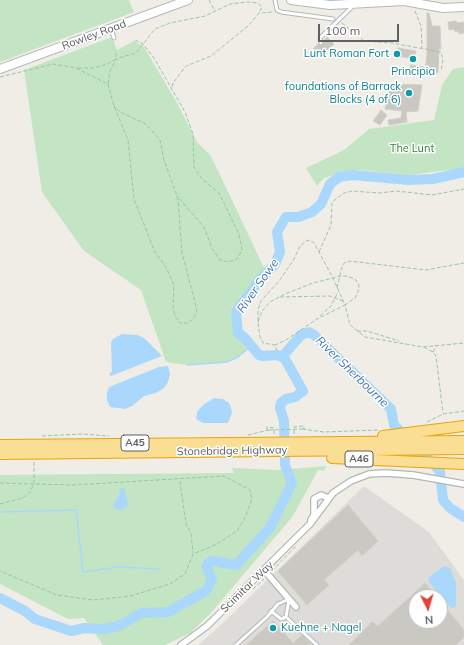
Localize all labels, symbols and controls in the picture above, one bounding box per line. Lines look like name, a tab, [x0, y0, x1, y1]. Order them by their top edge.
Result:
scale bar	[320, 16, 401, 42]
street label: Rowley Road	[60, 17, 128, 53]
text: 100 m	[325, 23, 360, 38]
place label: Lunt Roman Fort	[304, 47, 389, 61]
marker: Lunt Roman Fort	[392, 49, 402, 59]
marker: Principia	[408, 54, 418, 64]
place label: Principia	[391, 65, 435, 79]
place label: foundations of Barrack Blocks (4 of 6)	[285, 80, 401, 106]
marker: foundations of Barrack Blocks (4 of 6)	[404, 88, 414, 98]
park label: The Lunt	[390, 142, 434, 156]
water label: River Sowe	[234, 256, 282, 316]
water label: River Sherbourne	[313, 334, 391, 410]
road number: A45	[121, 435, 149, 451]
street label: Stonebridge Highway	[177, 443, 287, 459]
road number: A46	[345, 451, 373, 467]
street label: Scimitar Way	[218, 558, 276, 616]
north arrow	[408, 589, 448, 629]
text: N	[424, 613, 434, 627]
place label: Kuehne + Nagel	[281, 621, 361, 635]
marker: Kuehne + Nagel	[268, 623, 278, 633]

